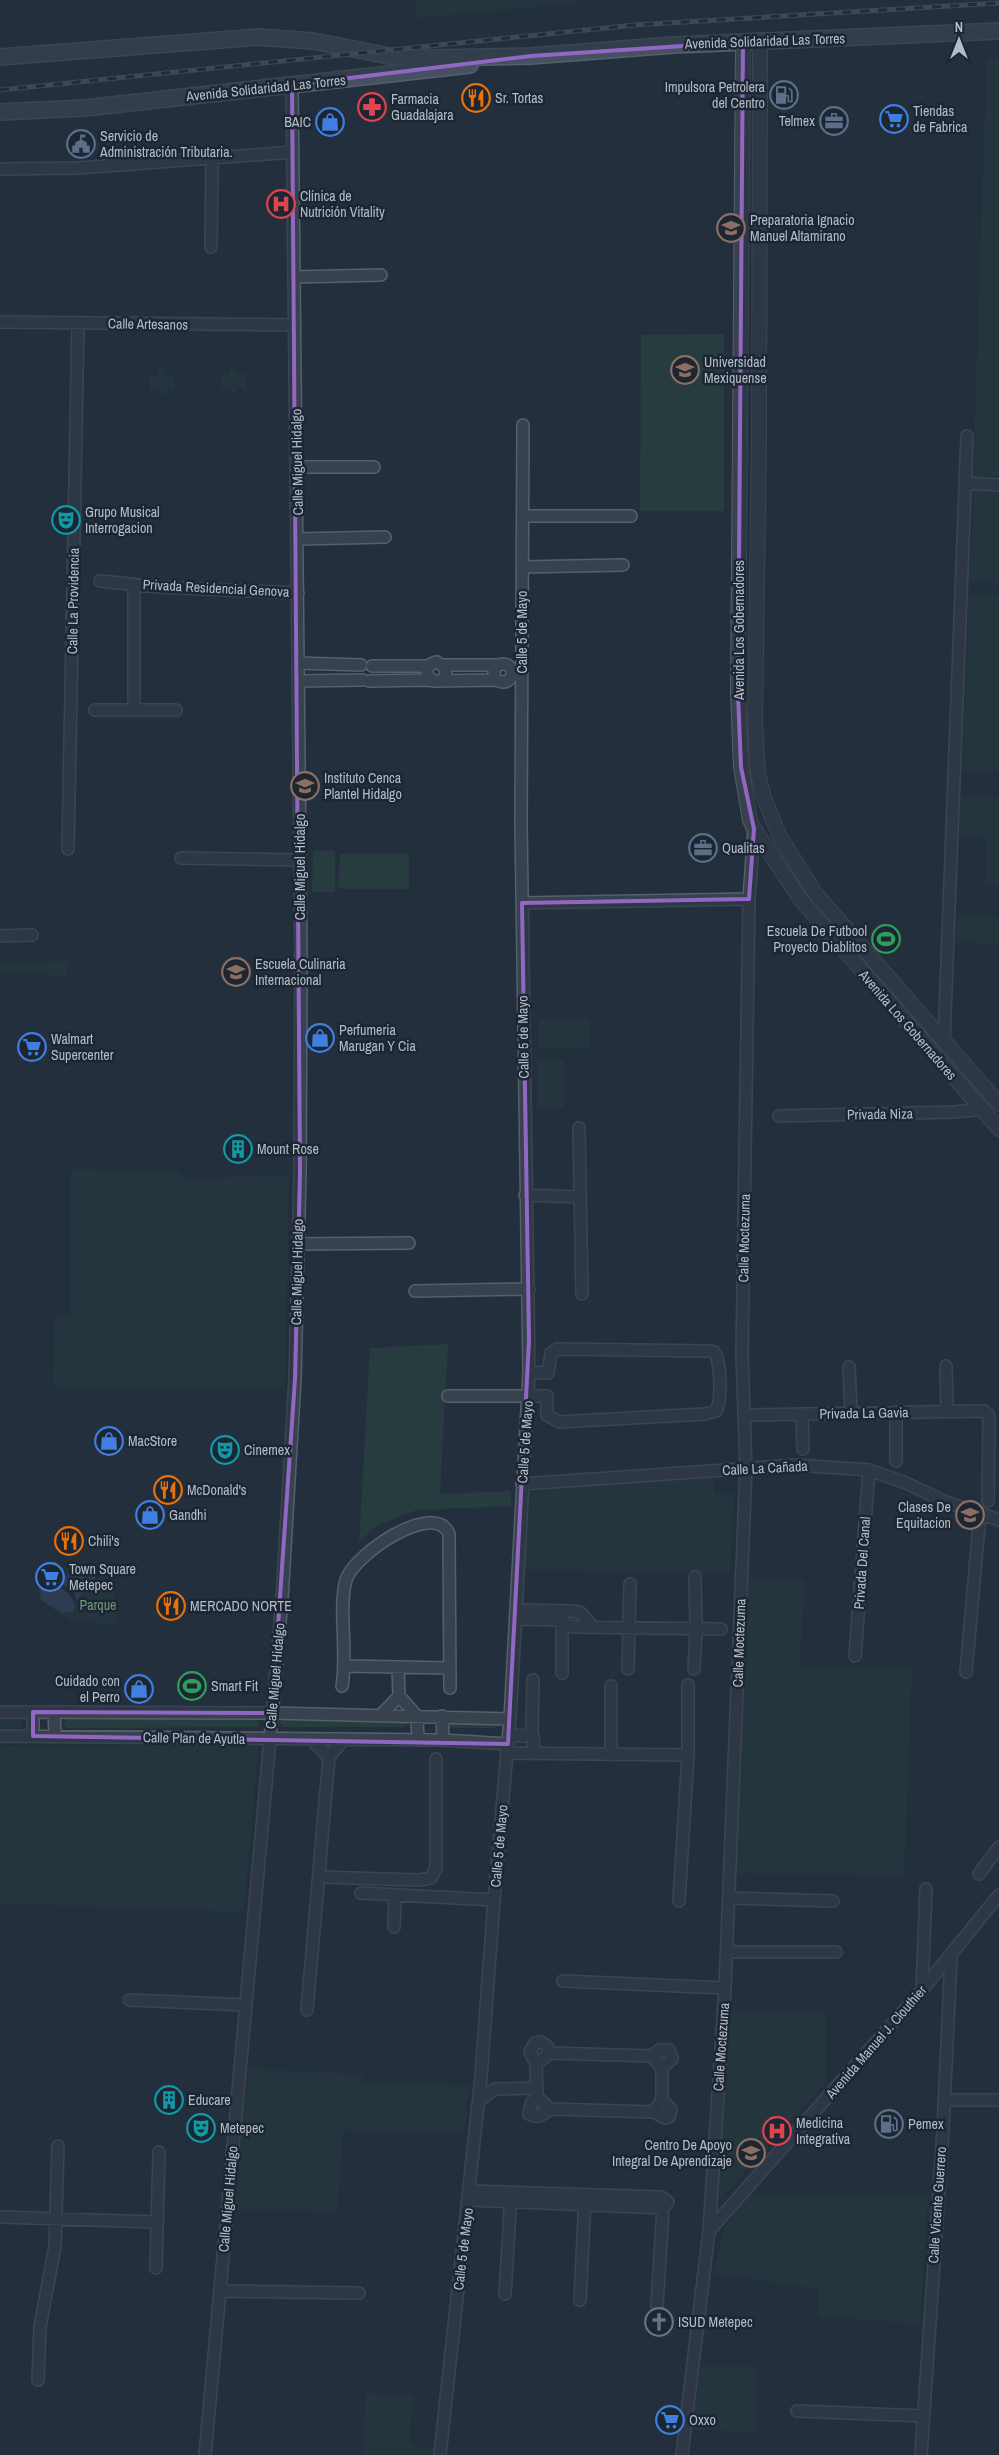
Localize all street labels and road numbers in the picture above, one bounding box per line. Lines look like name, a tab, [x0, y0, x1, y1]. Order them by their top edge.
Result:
street label: Avenida Solidaridad Las Torres	[684, 29, 846, 53]
street label: Avenida Solidaridad Las Torres	[184, 71, 347, 105]
street label: Calle Artesanos	[108, 314, 189, 334]
street label: Calle Miguel Hidalgo	[287, 409, 307, 515]
street label: Calle La Providencia	[63, 547, 83, 654]
street label: Avenida Los Gobernadores	[730, 560, 748, 701]
street label: Privada Residencial Genova	[142, 575, 290, 601]
street label: Calle 5 de Mayo	[513, 591, 531, 673]
street label: Calle Miguel Hidalgo	[291, 814, 309, 920]
street label: Avenida Los Gobernadores	[855, 965, 961, 1084]
street label: Calle 5 de Mayo	[513, 995, 533, 1079]
street label: Privada Niza	[847, 1104, 914, 1124]
street label: Calle Moctezuma	[734, 1193, 754, 1282]
street label: Calle Miguel Hidalgo	[287, 1219, 307, 1325]
street label: Calle 5 de Mayo	[513, 1400, 537, 1484]
street label: Privada La Gavia	[819, 1403, 909, 1423]
street label: Calle La Cañada	[722, 1457, 809, 1479]
street label: Privada Del Canal	[850, 1516, 874, 1610]
street label: Calle Moctezuma	[728, 1598, 750, 1688]
street label: Calle Miguel Hidalgo	[261, 1622, 289, 1730]
street label: Calle Plan de Ayutla	[143, 1728, 246, 1748]
street label: Calle 5 de Mayo	[486, 1804, 512, 1888]
street label: Avenida Manuel J. Clouthier	[821, 1981, 930, 2103]
street label: Calle Moctezuma	[709, 2002, 733, 2092]
street label: Calle Miguel Hidalgo	[214, 2145, 242, 2253]
street label: Calle Vicente Guerrero	[924, 2146, 950, 2264]
street label: Calle 5 de Mayo	[449, 2207, 477, 2291]

